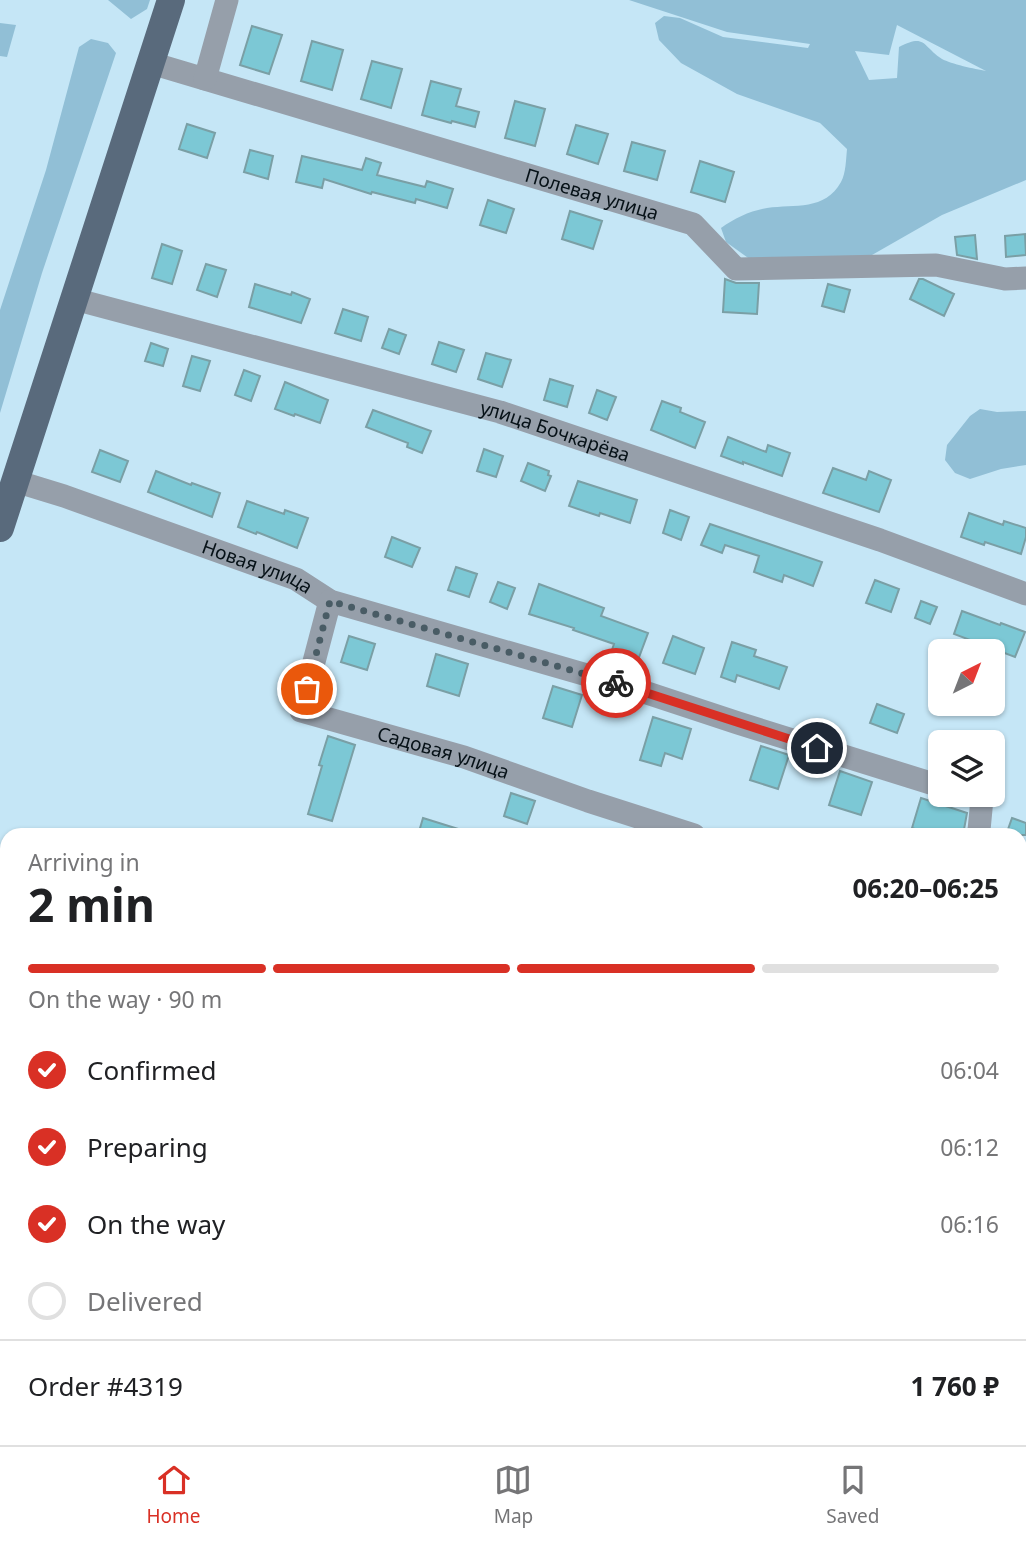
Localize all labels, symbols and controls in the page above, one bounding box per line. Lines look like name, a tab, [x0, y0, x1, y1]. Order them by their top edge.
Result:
street label: Полевая улица	[522, 162, 662, 226]
street label: улица Бочкарёва	[477, 394, 634, 468]
street label: Новая улица	[198, 533, 318, 599]
north arrow	[928, 639, 1004, 716]
map controls	[928, 639, 1005, 807]
courier	[581, 648, 651, 718]
pin	[277, 659, 337, 719]
icon: bike	[597, 664, 635, 702]
icon: bag	[288, 670, 326, 708]
pin	[787, 718, 847, 778]
street label: Садовая улица	[374, 720, 513, 785]
icon: home	[798, 729, 836, 767]
button: layers	[928, 730, 1005, 807]
text: Arriving in	[28, 846, 140, 878]
text: 06:20–06:25	[852, 870, 999, 906]
text: 2 min	[28, 873, 155, 935]
text: On the way · 90 m	[28, 983, 222, 1015]
icon: check	[28, 1051, 66, 1089]
text: Confirmed	[87, 1052, 217, 1088]
text: 06:04	[940, 1054, 999, 1086]
icon: check	[28, 1128, 66, 1166]
text: Preparing	[87, 1129, 208, 1165]
text: 06:12	[940, 1131, 999, 1163]
icon: check	[28, 1205, 66, 1243]
text: On the way	[87, 1206, 225, 1242]
text: 06:16	[940, 1208, 999, 1240]
text: Delivered	[87, 1283, 203, 1319]
text: Order #4319	[28, 1368, 183, 1404]
text: 1 760 ₽	[910, 1368, 999, 1404]
tab: Home	[147, 1461, 201, 1529]
tab: Map	[494, 1461, 533, 1529]
tab: Saved	[826, 1461, 879, 1529]

